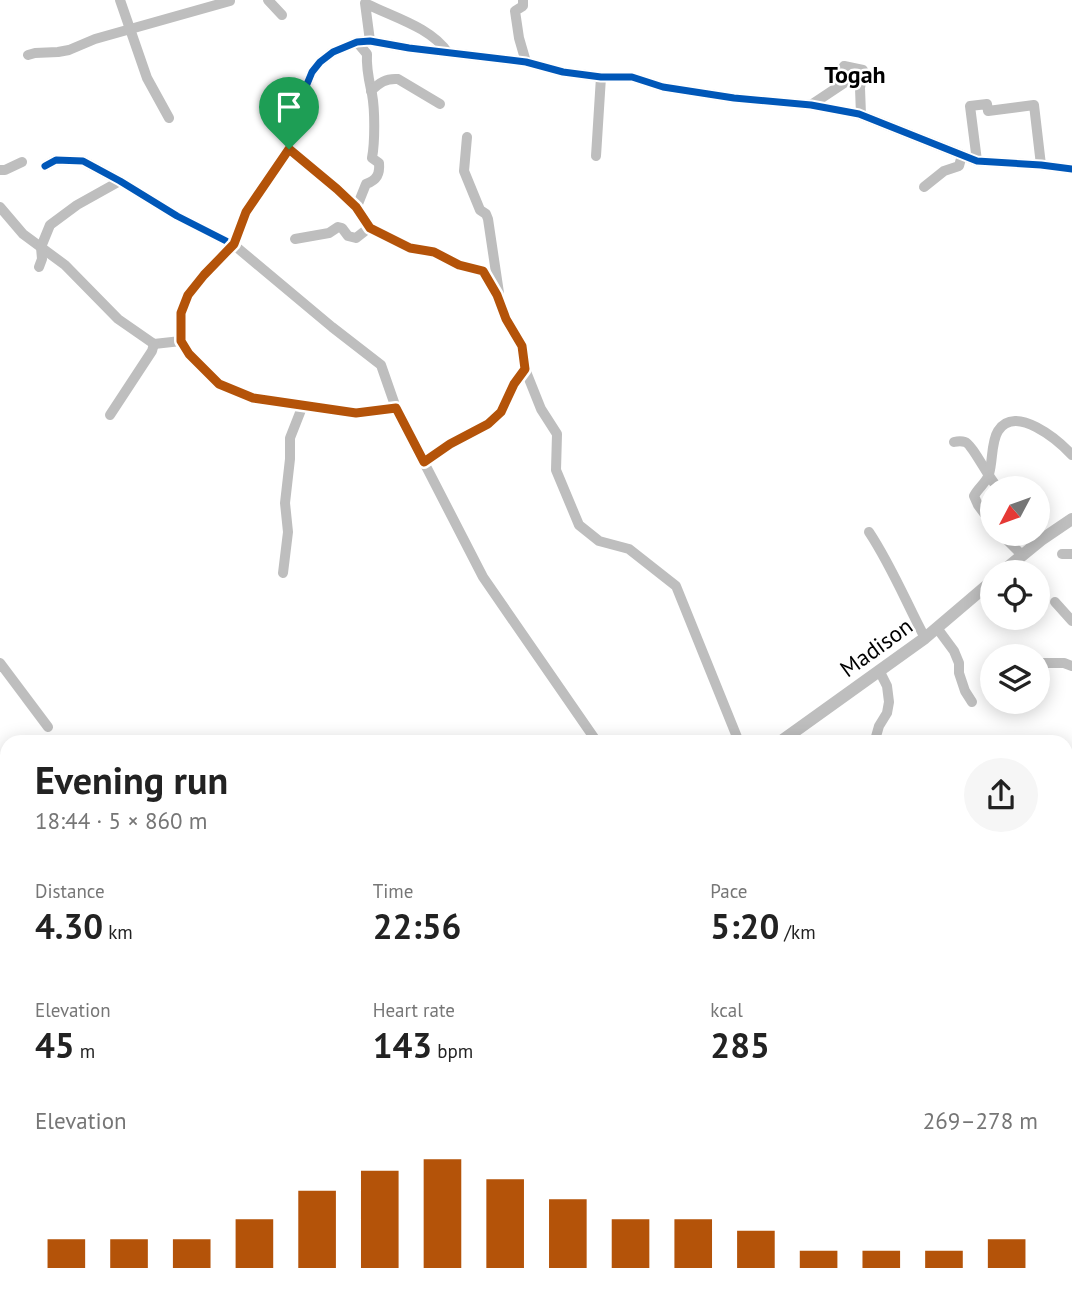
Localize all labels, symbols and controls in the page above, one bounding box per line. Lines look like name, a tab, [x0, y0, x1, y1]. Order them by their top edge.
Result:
district label: Togah	[824, 59, 886, 90]
pin	[259, 77, 319, 149]
icon: arrive	[270, 88, 308, 126]
north arrow	[980, 476, 1050, 546]
map controls	[980, 476, 1050, 714]
button: locate	[980, 560, 1050, 630]
street label: Madison	[834, 611, 918, 683]
button: layers	[980, 644, 1050, 714]
text: Evening run	[35, 755, 228, 804]
button: share	[964, 758, 1038, 832]
text: 18:44 · 5 × 860 m	[35, 806, 207, 835]
text: Distance	[35, 879, 105, 903]
text: Time	[373, 879, 413, 903]
text: Pace	[710, 879, 748, 903]
text: 4.30	[35, 903, 103, 949]
text: 22:56	[373, 903, 461, 949]
text: 5:20	[710, 903, 779, 949]
text: km	[103, 920, 133, 944]
text: /km	[779, 920, 816, 944]
text: Elevation	[35, 998, 111, 1022]
text: Heart rate	[373, 998, 455, 1022]
text: kcal	[710, 998, 743, 1022]
text: 45	[35, 1022, 75, 1068]
text: 143	[373, 1022, 432, 1068]
text: 285	[710, 1022, 770, 1068]
text: m	[75, 1039, 95, 1063]
text: bpm	[432, 1039, 473, 1063]
text: Elevation	[35, 1106, 127, 1135]
text: 269–278 m	[923, 1106, 1038, 1135]

